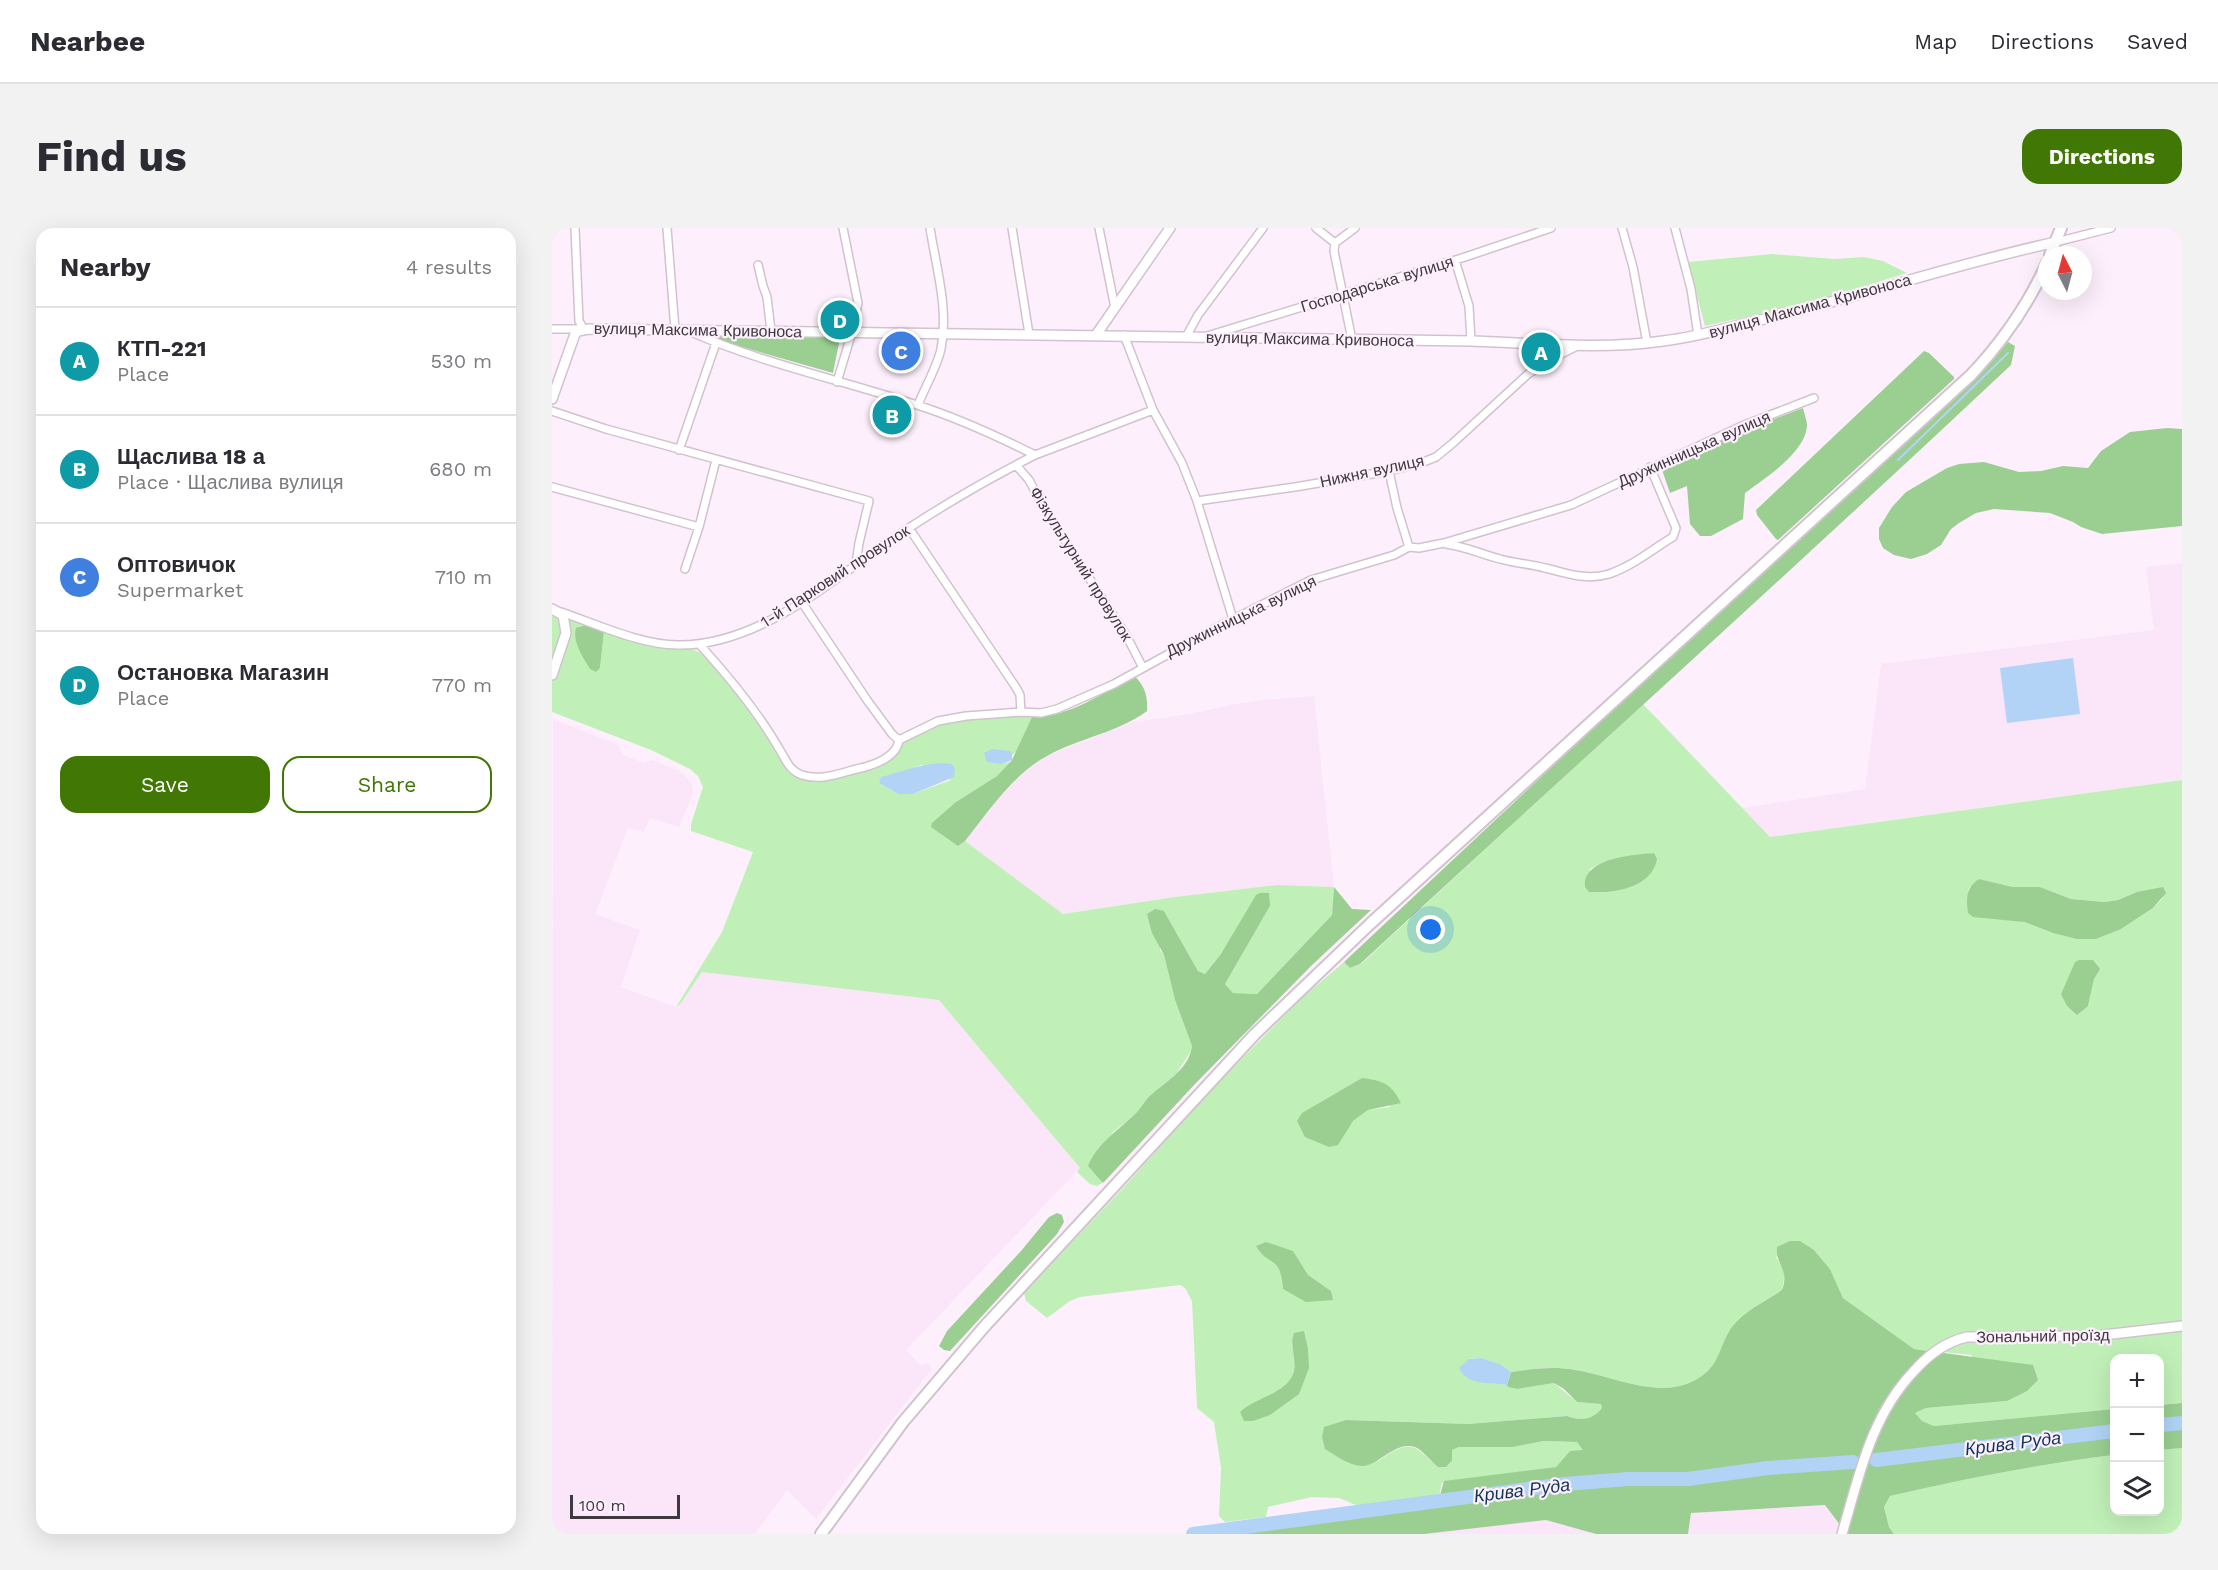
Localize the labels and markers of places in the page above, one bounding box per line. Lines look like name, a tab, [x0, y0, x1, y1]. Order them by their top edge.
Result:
pin: D	[820, 298, 860, 343]
pin: C	[882, 328, 920, 374]
pin: A	[1522, 330, 1560, 374]
pin: B	[872, 392, 912, 438]

